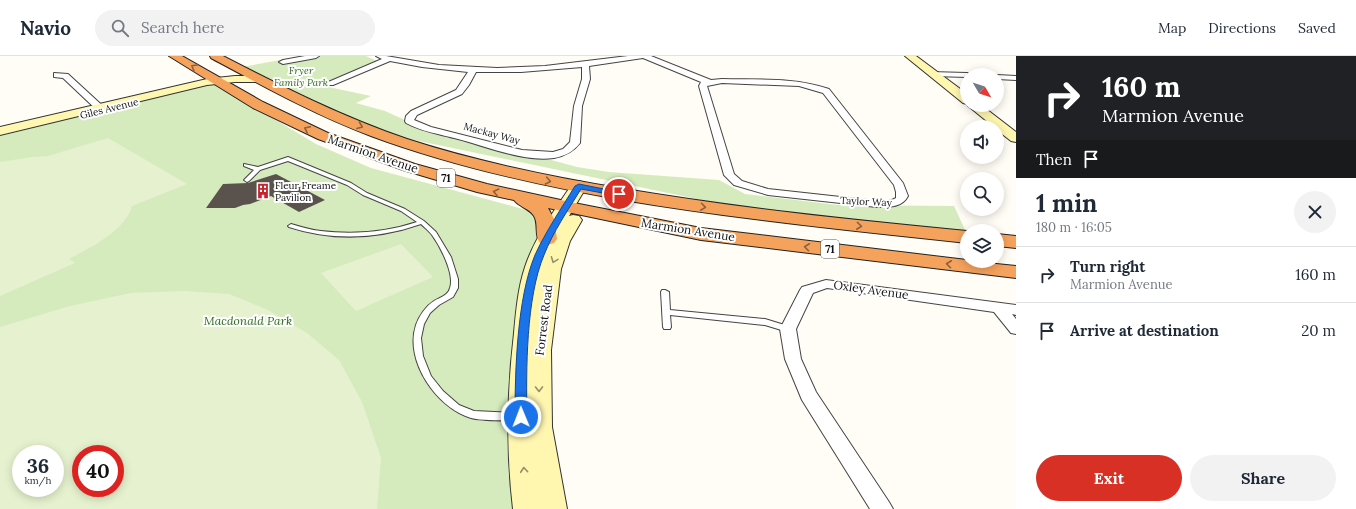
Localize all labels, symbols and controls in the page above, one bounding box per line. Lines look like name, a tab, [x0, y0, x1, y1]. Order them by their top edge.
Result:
search box	[95, 10, 375, 46]
text: Navio	[20, 16, 71, 40]
icon: search	[109, 17, 131, 39]
text: Search here	[141, 18, 224, 37]
text: Map	[1158, 19, 1186, 37]
text: Directions	[1208, 19, 1276, 37]
text: Saved	[1298, 19, 1336, 37]
park label: Fryer Family Park	[274, 64, 328, 89]
one-way arrow	[191, 65, 198, 72]
north arrow	[960, 68, 1004, 112]
map controls	[960, 68, 1004, 268]
text: 160 m	[1102, 69, 1180, 105]
icon: right	[1036, 72, 1088, 124]
street label: Giles Avenue	[79, 95, 140, 122]
text: Marmion Avenue	[1102, 104, 1244, 127]
street label: Mackay Way	[462, 120, 522, 147]
button: sound	[960, 120, 1004, 164]
one-way arrow	[356, 122, 363, 130]
one-way arrow	[303, 126, 311, 134]
street label: Marmion Avenue	[326, 131, 421, 176]
icon: arrive	[1080, 148, 1102, 170]
text: Then	[1036, 150, 1072, 169]
road number: 71	[437, 169, 455, 187]
button: search	[960, 172, 1004, 216]
one-way arrow	[545, 176, 552, 184]
pin	[602, 177, 636, 211]
place label: Fleur Freame Pavilion	[275, 179, 337, 204]
building icon: Fleur Freame Pavilion	[254, 182, 272, 200]
icon: arrive	[608, 183, 630, 205]
one-way arrow	[493, 188, 499, 196]
text: 1 min	[1036, 188, 1097, 219]
button: close	[1294, 191, 1336, 233]
street label: Taylor Way	[840, 194, 893, 209]
one-way arrow	[700, 202, 706, 211]
street label: Marmion Avenue	[640, 215, 736, 244]
text: 180 m · 16:05	[1036, 219, 1112, 236]
one-way arrow	[856, 222, 862, 231]
button: layers	[960, 224, 1004, 268]
road number: 71	[821, 240, 839, 258]
one-way arrow	[803, 242, 810, 251]
one-way arrow	[551, 257, 559, 264]
text: Turn right	[1070, 257, 1146, 276]
one-way arrow	[946, 260, 952, 269]
icon: right	[1036, 264, 1058, 286]
text: 160 m	[1295, 265, 1336, 284]
text: Marmion Avenue	[1070, 276, 1173, 293]
street label: Oxley Avenue	[833, 277, 910, 302]
street label: Forrest Road	[532, 284, 555, 356]
park label: Macdonald Park	[204, 313, 292, 328]
icon: arrive	[1036, 320, 1058, 342]
text: Arrive at destination	[1070, 321, 1219, 340]
text: 20 m	[1301, 321, 1336, 340]
one-way arrow	[535, 386, 543, 392]
position arrow	[500, 396, 542, 438]
speed limit sign: 40	[72, 445, 124, 497]
text: 36	[27, 453, 49, 478]
button: Exit	[1036, 455, 1182, 501]
button: Share	[1190, 455, 1336, 501]
one-way arrow	[520, 467, 529, 473]
text: km/h	[24, 474, 52, 487]

